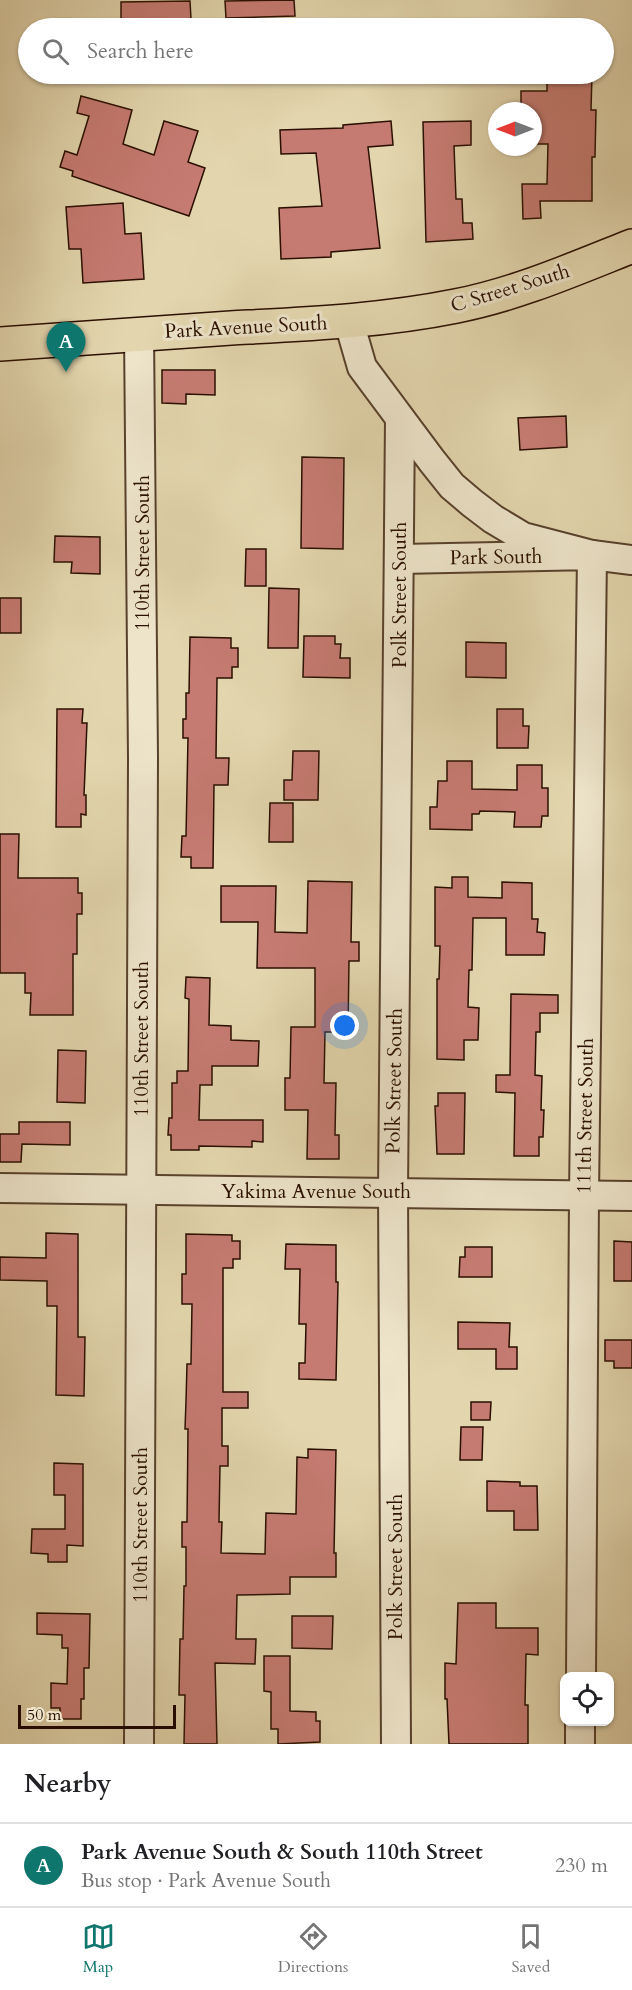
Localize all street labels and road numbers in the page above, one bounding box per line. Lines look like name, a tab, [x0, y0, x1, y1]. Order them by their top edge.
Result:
street label: C Street South	[447, 257, 573, 319]
street label: Park Avenue South	[164, 309, 328, 345]
street label: 110th Street South	[129, 475, 156, 631]
street label: Polk Street South	[386, 522, 413, 668]
street label: Park South	[449, 543, 543, 571]
street label: 110th Street South	[128, 961, 155, 1117]
street label: Polk Street South	[379, 1008, 409, 1154]
street label: 111th Street South	[570, 1038, 600, 1194]
street label: Yakima Avenue South	[221, 1178, 411, 1205]
street label: 110th Street South	[127, 1447, 154, 1603]
street label: Polk Street South	[382, 1494, 409, 1640]

